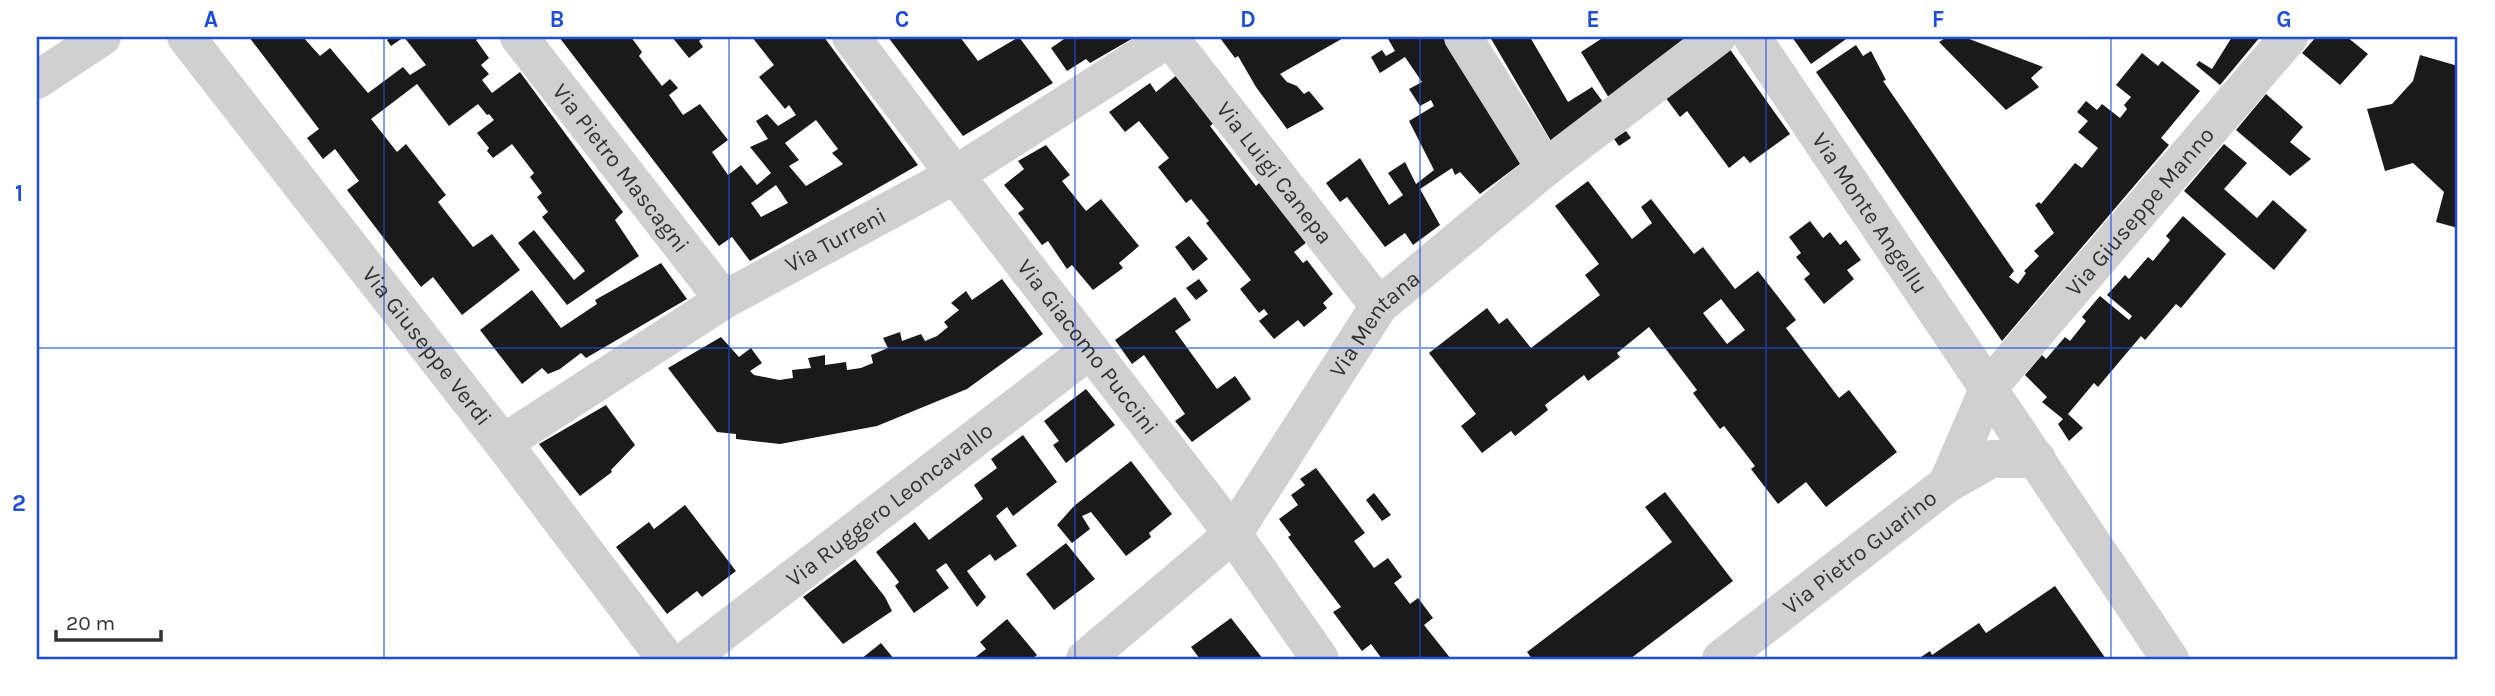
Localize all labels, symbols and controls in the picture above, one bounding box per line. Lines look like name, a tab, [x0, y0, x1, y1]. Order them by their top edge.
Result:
text: A	[204, 6, 218, 33]
text: B	[550, 6, 564, 33]
text: C	[895, 6, 909, 33]
text: D	[1240, 6, 1256, 33]
text: E	[1586, 6, 1600, 33]
text: F	[1932, 6, 1944, 33]
text: G	[2276, 6, 2292, 33]
street label: Via Pietro Mascagni	[547, 78, 695, 258]
street label: Via Luigi Canepa	[1211, 96, 1339, 249]
street label: Via Giuseppe Manno	[2060, 121, 2220, 301]
street label: Via Monte Angellu	[1806, 127, 1934, 299]
text: 1	[15, 180, 23, 207]
street label: Via Turreni	[780, 201, 891, 278]
street label: Via Giacomo Puccini	[1012, 254, 1164, 440]
street label: Via Giuseppe Verdi	[357, 261, 498, 431]
street label: Via Mentana	[1323, 264, 1425, 382]
street label: Via Ruggero Leoncavallo	[781, 416, 998, 592]
street label: Via Pietro Guarino	[1777, 484, 1942, 620]
text: 2	[12, 490, 26, 517]
scale bar	[56, 598, 161, 642]
text: 20 m	[66, 611, 115, 635]

